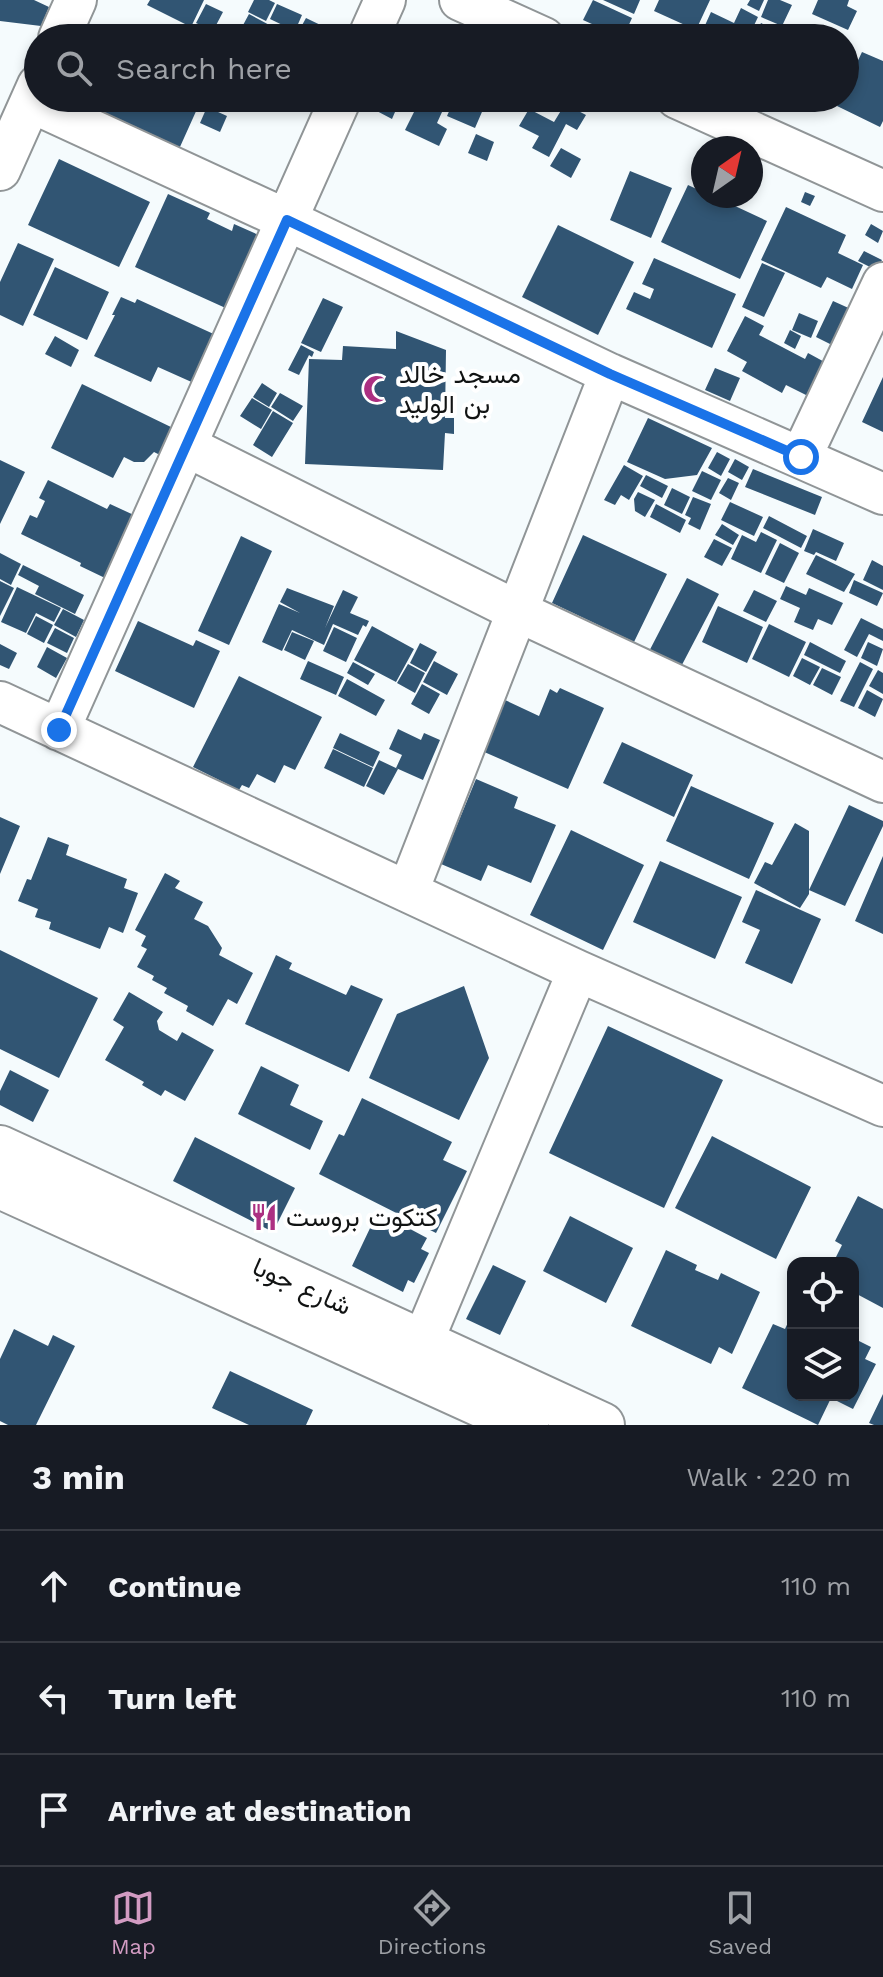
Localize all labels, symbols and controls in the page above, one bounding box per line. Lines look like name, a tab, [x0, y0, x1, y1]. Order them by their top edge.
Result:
search box	[24, 24, 859, 112]
icon: search	[52, 46, 96, 90]
text: Search here	[116, 51, 292, 86]
north arrow	[691, 136, 763, 208]
place label: مسجد خالد بن الوليد	[399, 359, 521, 420]
mosque icon: مسجد خالد بن الوليد	[362, 374, 392, 404]
route start	[783, 439, 819, 475]
route end	[41, 712, 77, 748]
restaurant icon: كتكوت بروست	[249, 1202, 279, 1232]
place label: كتكوت بروست	[286, 1202, 438, 1233]
street label: شارع جوبا	[247, 1251, 356, 1324]
map controls	[787, 1257, 859, 1401]
button: locate	[787, 1257, 859, 1329]
button: layers	[787, 1329, 859, 1401]
text: 3 min	[32, 1457, 125, 1497]
text: Walk · 220 m	[686, 1462, 851, 1492]
icon: ahead	[32, 1564, 76, 1608]
text: Continue	[108, 1569, 241, 1604]
text: 110 m	[781, 1571, 851, 1601]
icon: left	[32, 1676, 76, 1720]
text: Turn left	[108, 1681, 236, 1716]
text: 110 m	[781, 1683, 851, 1713]
icon: arrive	[32, 1788, 76, 1832]
text: Arrive at destination	[108, 1793, 412, 1828]
tab: Map	[111, 1886, 156, 1959]
tab: Directions	[378, 1886, 486, 1959]
tab: Saved	[708, 1886, 772, 1959]

